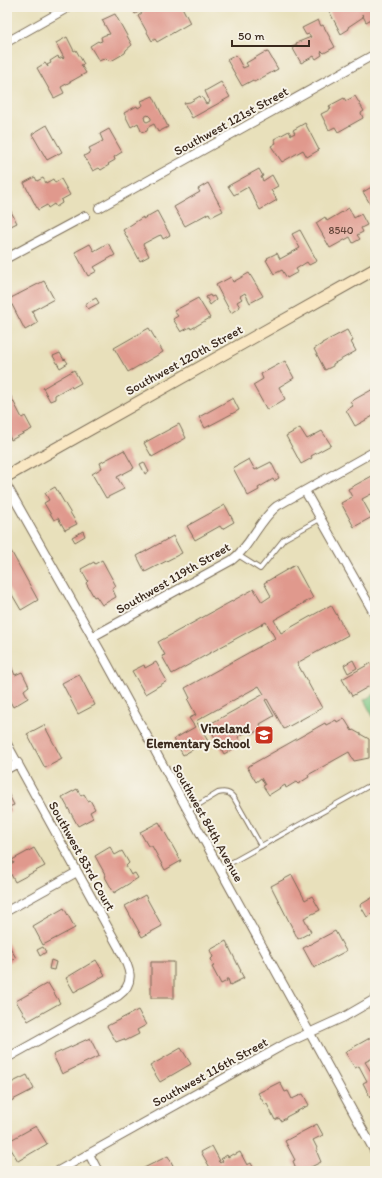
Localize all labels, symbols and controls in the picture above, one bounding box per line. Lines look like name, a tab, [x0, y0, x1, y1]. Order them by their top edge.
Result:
scale bar	[232, 22, 309, 48]
text: 50 m	[238, 29, 264, 43]
street label: Southwest 121st Street	[171, 83, 291, 159]
house number: 8540	[328, 224, 354, 237]
street label: Southwest 120th Street	[123, 321, 245, 398]
street label: Southwest 119th Street	[113, 539, 233, 617]
place label: Vineland Elementary School	[146, 721, 251, 752]
school or university icon: Vineland Elementary School	[253, 724, 275, 746]
street label: Southwest 84th Avenue	[169, 762, 247, 884]
street label: Southwest 83rd Court	[46, 799, 118, 913]
street label: Southwest 116th Street	[150, 1034, 270, 1110]

